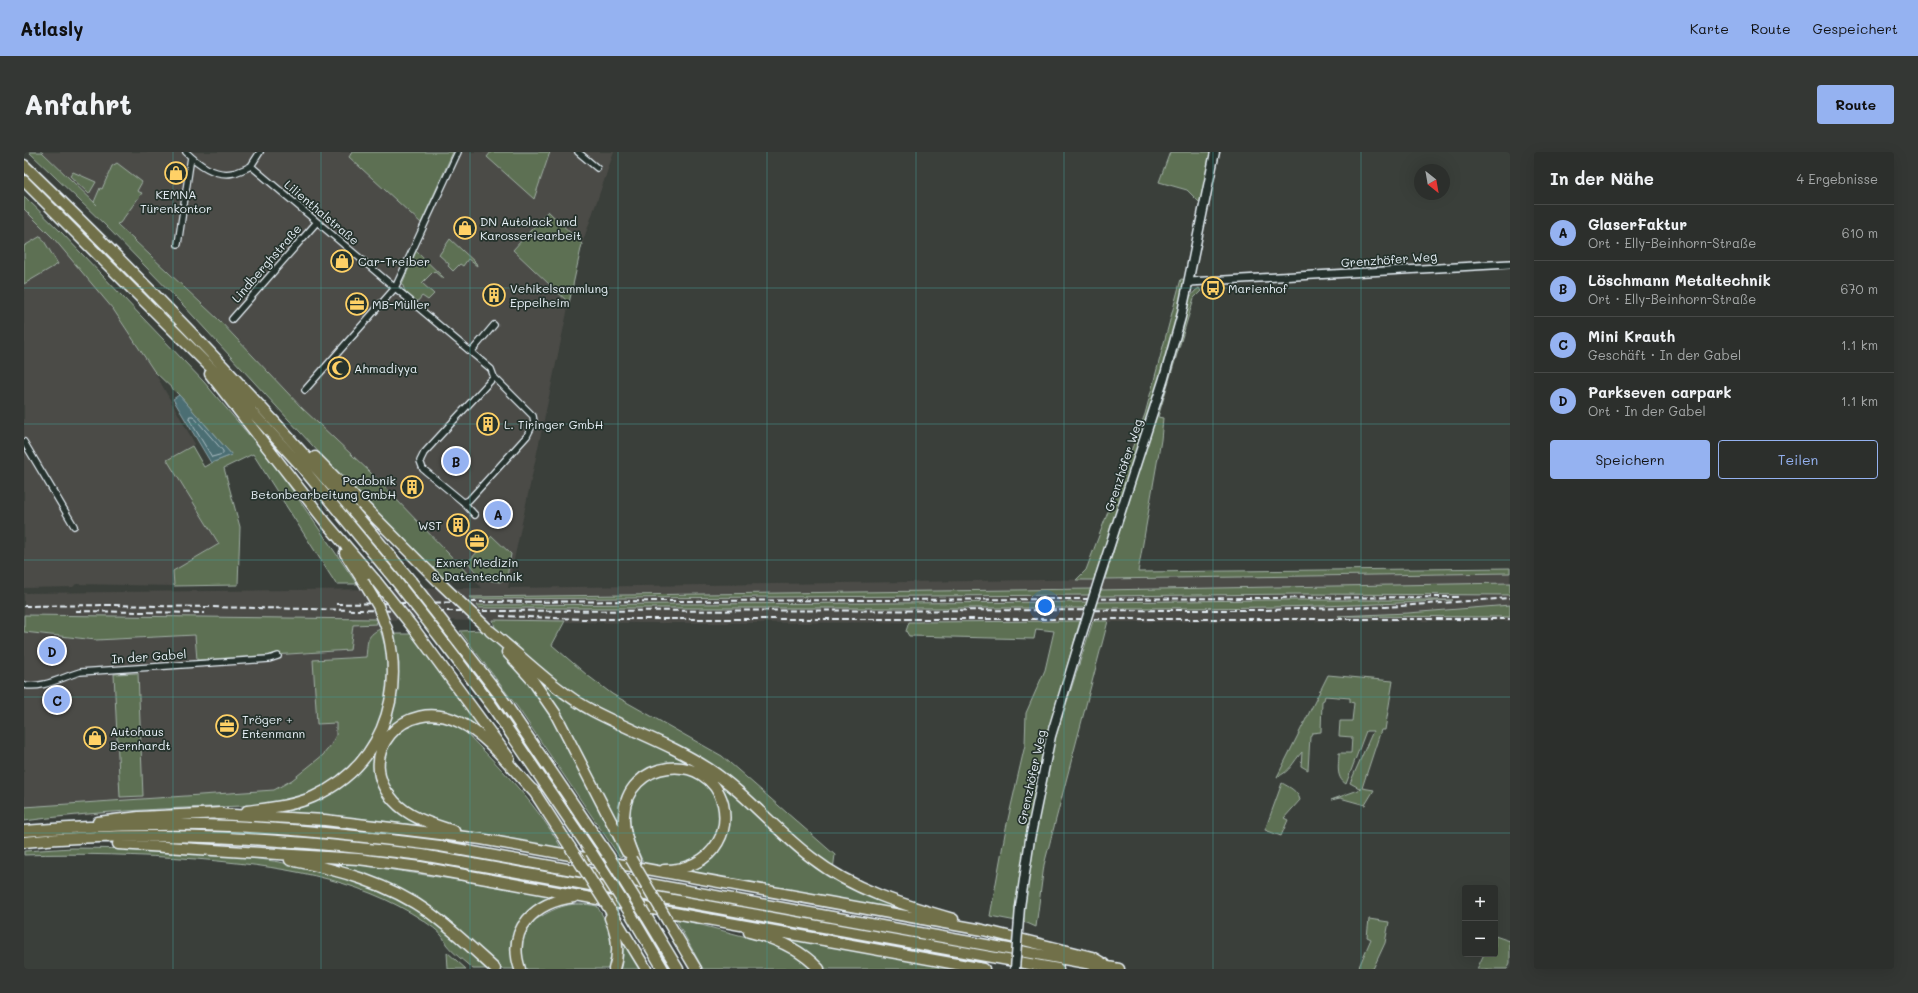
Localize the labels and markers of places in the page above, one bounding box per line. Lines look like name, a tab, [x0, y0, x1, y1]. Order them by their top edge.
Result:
shop icon: KEMNA Türenkontor	[163, 160, 189, 186]
place label: KEMNA Türenkontor	[140, 186, 212, 216]
place label: DN Autolack und Karosseriearbeit	[480, 213, 582, 243]
shop icon: DN Autolack und Karosseriearbeit	[452, 215, 478, 241]
shop icon: Car-Treiber	[329, 248, 355, 274]
place label: Car-Treiber	[358, 253, 430, 269]
bus stop icon: Marienhof	[1200, 275, 1226, 301]
place label: Vehikelsammlung Eppelheim	[510, 280, 608, 310]
place label: Marienhof	[1228, 280, 1288, 296]
building icon: Vehikelsammlung Eppelheim	[481, 282, 507, 308]
office icon: MB-Müller	[344, 291, 370, 317]
place label: MB-Müller	[372, 296, 430, 312]
mosque icon: Ahmadiyya	[326, 355, 352, 381]
place label: Ahmadiyya	[354, 360, 417, 376]
building icon: L. Tiringer GmbH	[475, 411, 501, 437]
place label: L. Tiringer GmbH	[504, 416, 603, 432]
pin: B	[443, 446, 469, 476]
place label: Podobnik Betonbearbeitung GmbH	[251, 472, 396, 502]
building icon: Podobnik Betonbearbeitung GmbH	[399, 474, 425, 500]
pin: A	[485, 499, 511, 529]
building icon: WST	[445, 512, 471, 538]
place label: WST	[418, 517, 442, 533]
office icon: Exner Medizin & Datentechnik	[464, 528, 490, 554]
place label: Exner Medizin & Datentechnik	[432, 554, 522, 584]
pin: D	[39, 636, 65, 666]
pin: C	[44, 685, 70, 715]
place label: Tröger + Entenmann	[242, 711, 305, 741]
office icon: Tröger + Entenmann	[214, 713, 240, 739]
place label: Autohaus Bernhardt	[110, 723, 171, 753]
shop icon: Autohaus Bernhardt	[82, 725, 108, 751]

